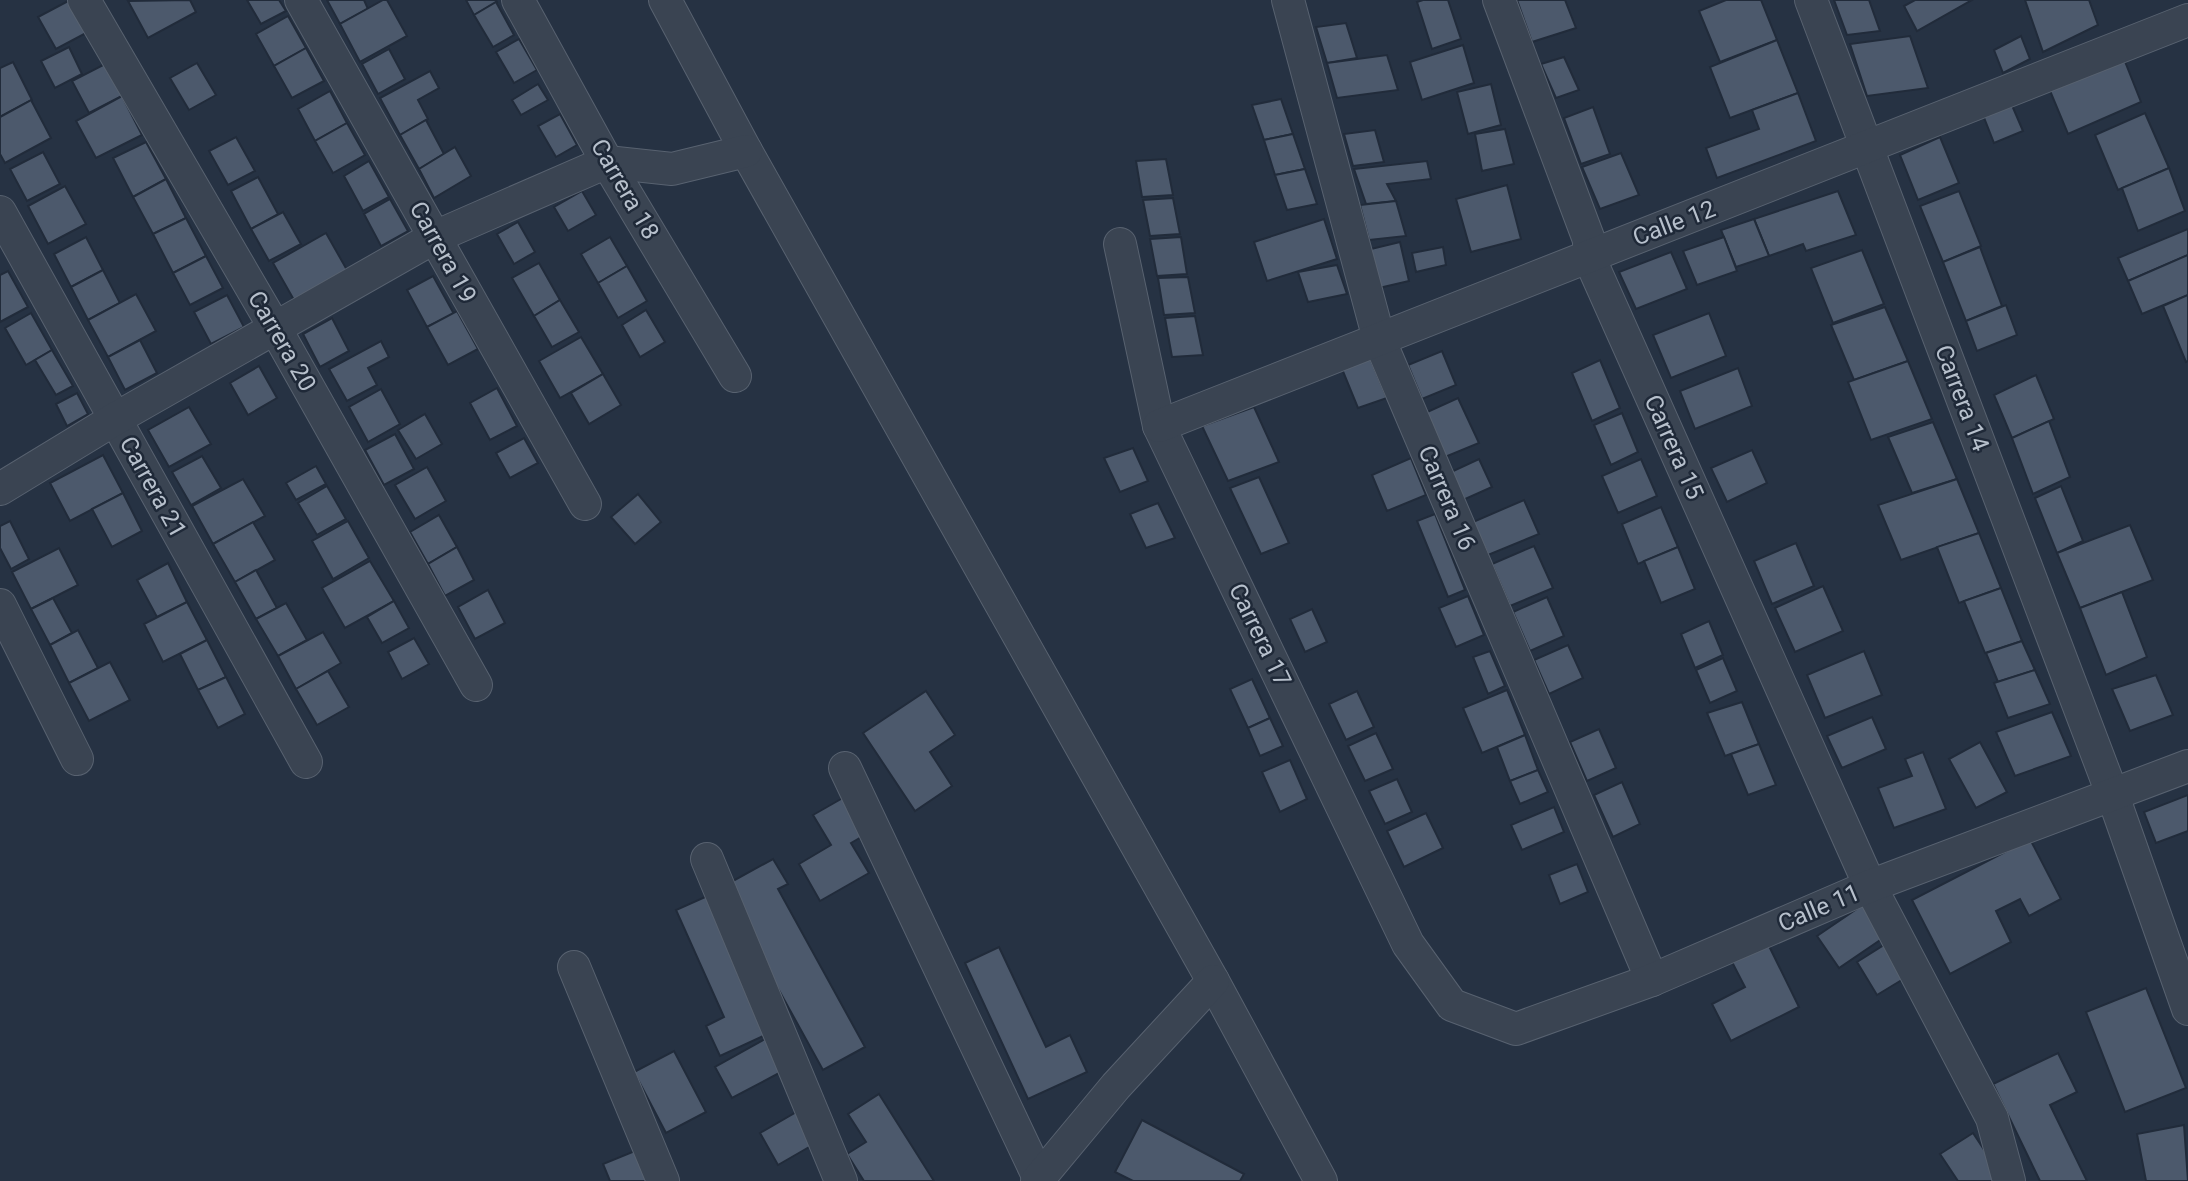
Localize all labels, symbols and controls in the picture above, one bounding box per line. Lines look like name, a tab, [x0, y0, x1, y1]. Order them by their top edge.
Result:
street label: Carrera 18	[585, 134, 665, 244]
street label: Calle 12	[1629, 195, 1719, 251]
street label: Carrera 19	[404, 197, 482, 307]
street label: Carrera 20	[242, 286, 322, 396]
street label: Carrera 14	[1929, 341, 1995, 455]
street label: Carrera 15	[1639, 391, 1709, 503]
street label: Carrera 21	[114, 432, 192, 542]
street label: Carrera 16	[1412, 441, 1482, 555]
street label: Carrera 17	[1223, 579, 1297, 691]
street label: Calle 11	[1774, 878, 1864, 938]

